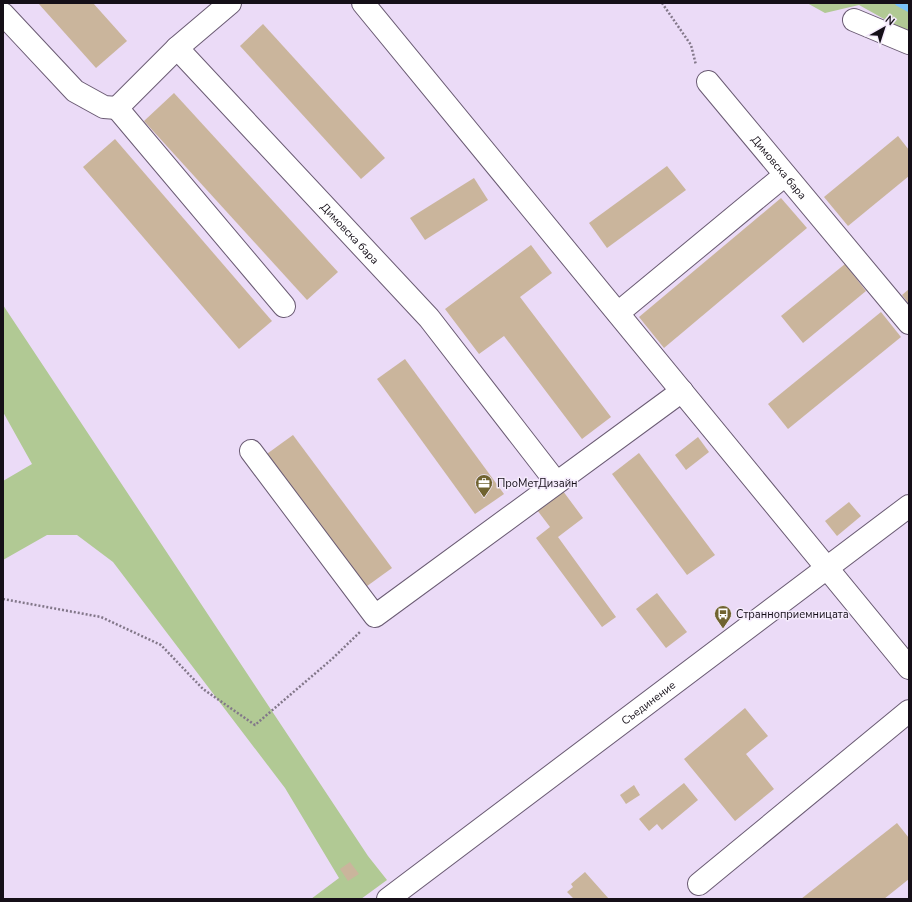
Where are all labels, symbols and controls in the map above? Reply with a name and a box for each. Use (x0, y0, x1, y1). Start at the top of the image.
north arrow (864, 8, 904, 48)
text: N (882, 12, 898, 29)
street label: Димовска бара (748, 132, 810, 202)
street label: Димовска бара (318, 199, 382, 267)
office icon: ПроМетДизайн (474, 473, 494, 498)
place label: ПроМетДизайн (497, 476, 578, 491)
bus stop icon: Странноприемницата (713, 604, 733, 629)
place label: Странноприемницата (736, 607, 849, 622)
street label: Съединение (618, 677, 679, 728)

